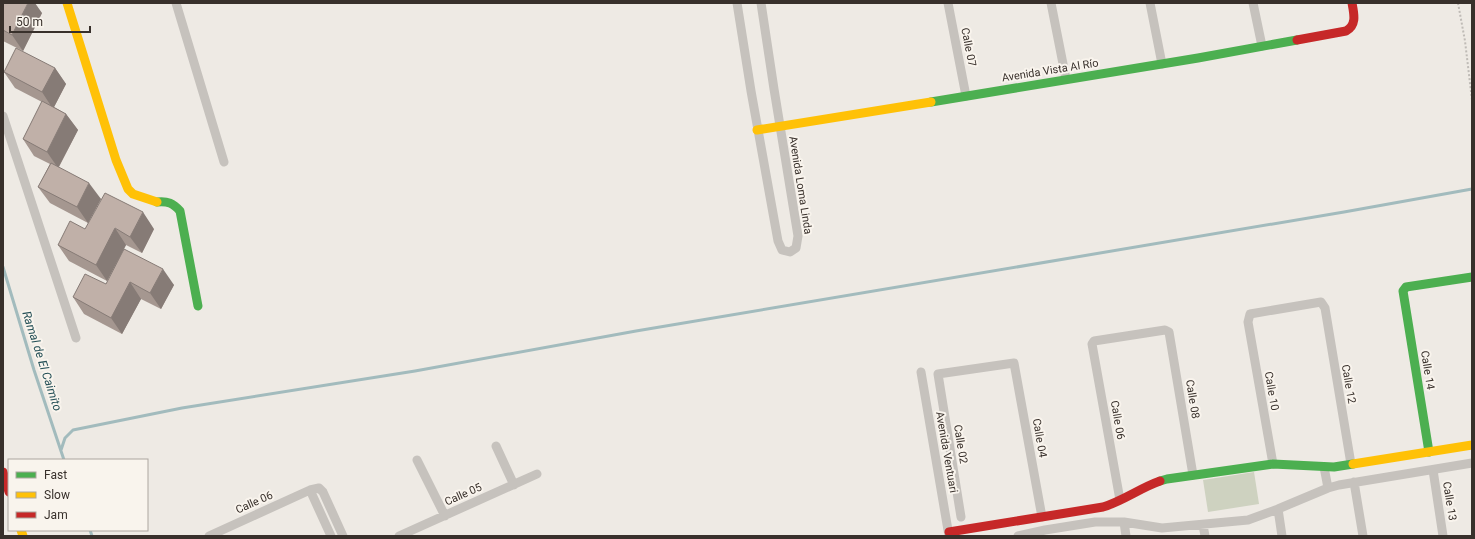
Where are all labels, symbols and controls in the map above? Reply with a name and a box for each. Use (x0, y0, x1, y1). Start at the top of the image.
scale bar (10, 8, 90, 34)
text: 50 m (16, 15, 43, 29)
street label: Calle 07 (958, 27, 979, 68)
street label: Avenida Vista Al Río (1001, 56, 1099, 85)
street label: Avenida Loma Linda (786, 135, 815, 235)
water label: Ramal de El Caimito (19, 309, 65, 413)
street label: Calle 14 (1418, 350, 1437, 391)
street label: Calle 12 (1339, 364, 1358, 405)
street label: Calle 10 (1262, 371, 1281, 412)
street label: Calle 08 (1183, 379, 1202, 420)
street label: Calle 06 (1108, 400, 1127, 441)
street label: Avenida Ventuari (933, 410, 960, 494)
street label: Calle 04 (1030, 418, 1049, 459)
street label: Calle 02 (951, 424, 970, 465)
legend (8, 459, 148, 531)
text: Fast (44, 468, 67, 482)
street label: Calle 05 (443, 481, 484, 508)
street label: Calle 13 (1440, 481, 1459, 522)
text: Slow (44, 488, 70, 502)
street label: Calle 06 (234, 489, 275, 516)
text: Jam (44, 508, 68, 522)

